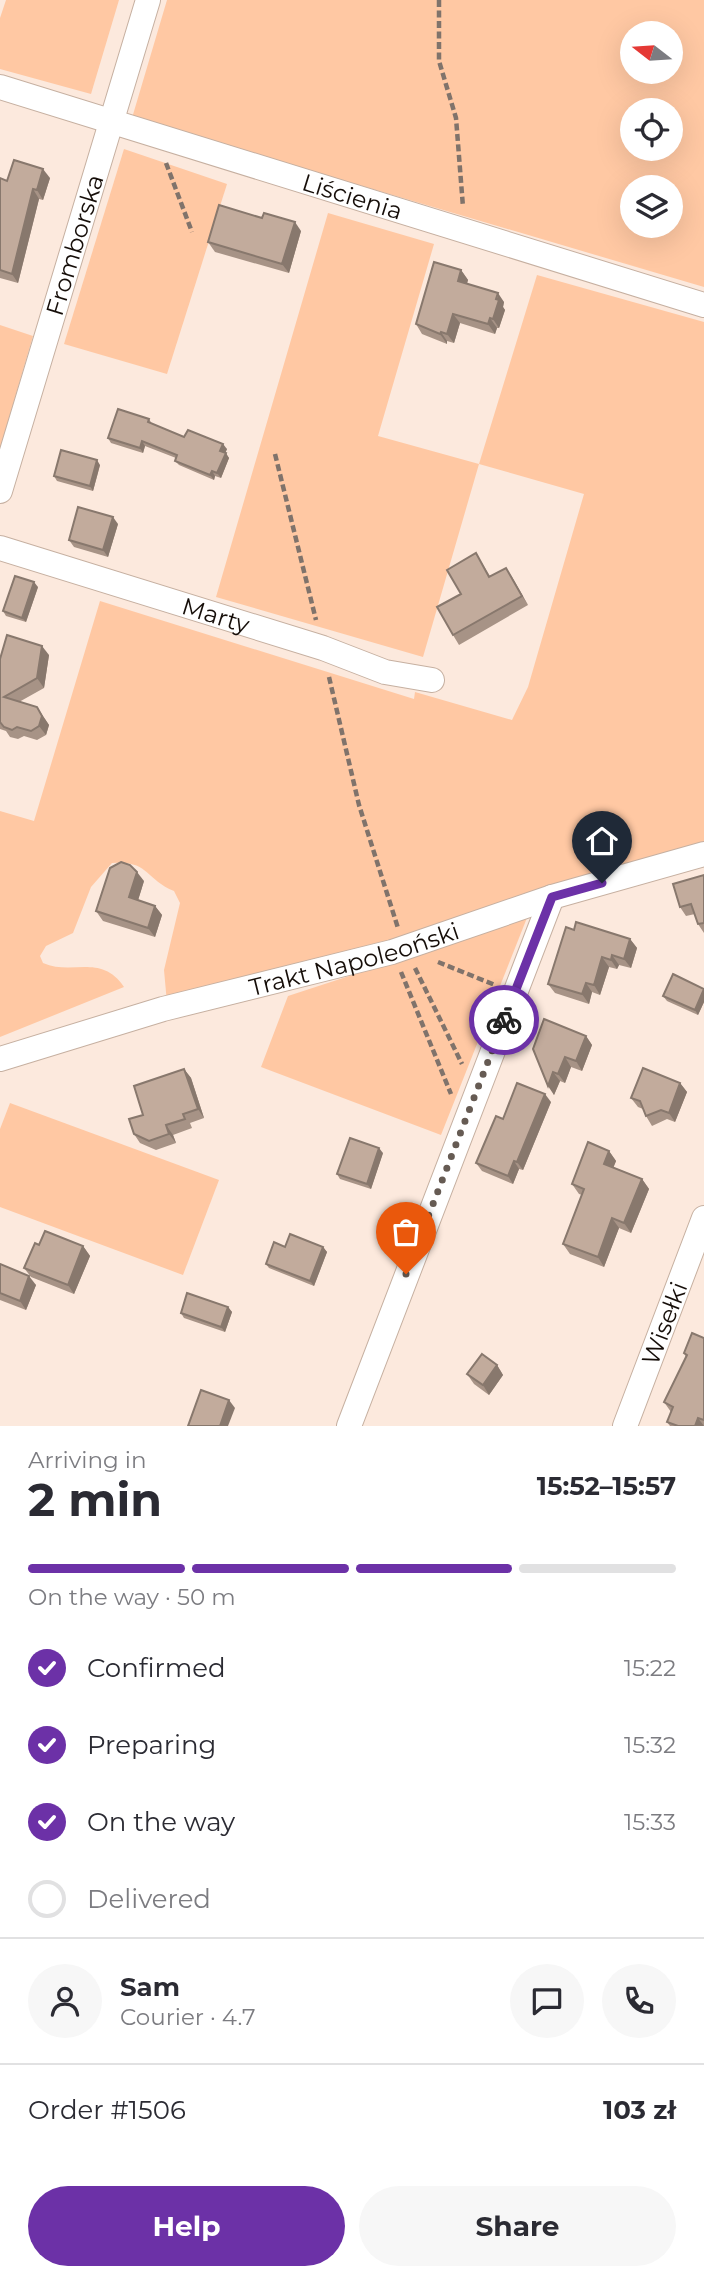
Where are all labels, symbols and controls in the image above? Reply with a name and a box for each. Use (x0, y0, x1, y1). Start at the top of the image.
north arrow (620, 21, 682, 84)
map controls (620, 21, 683, 238)
button: locate (620, 98, 683, 161)
street label: Liścienia (299, 167, 406, 225)
street label: Fromborska (39, 171, 109, 319)
button: layers (620, 175, 683, 238)
street label: Marty (179, 591, 253, 639)
pin (572, 811, 632, 883)
icon: home (583, 822, 621, 860)
street label: Trakt Napoleoński (246, 916, 463, 1002)
courier (469, 985, 539, 1055)
icon: bike (485, 1001, 523, 1039)
pin (376, 1202, 436, 1274)
icon: bag (387, 1213, 425, 1251)
street label: Wisełki (635, 1278, 693, 1369)
text: Arriving in (28, 1446, 147, 1474)
text: 15:52–15:57 (537, 1470, 676, 1502)
text: 2 min (28, 1471, 162, 1528)
text: On the way · 50 m (28, 1583, 236, 1611)
icon: check (28, 1649, 66, 1687)
text: Confirmed (87, 1652, 226, 1684)
text: 15:22 (624, 1654, 676, 1682)
icon: check (28, 1726, 66, 1764)
text: Preparing (87, 1729, 216, 1761)
text: 15:32 (624, 1731, 676, 1759)
icon: check (28, 1803, 66, 1841)
text: On the way (87, 1806, 235, 1838)
text: 15:33 (624, 1808, 676, 1836)
text: Delivered (87, 1883, 211, 1915)
button: person (28, 1964, 102, 2038)
button: chat (510, 1964, 584, 2038)
button: phone (602, 1964, 676, 2038)
text: Sam (120, 1971, 180, 2003)
text: Courier · 4.7 (120, 2003, 256, 2031)
text: Order #1506 (28, 2094, 186, 2126)
text: 103 zł (603, 2094, 676, 2126)
button: Help (28, 2186, 345, 2266)
button: Share (359, 2186, 676, 2266)

